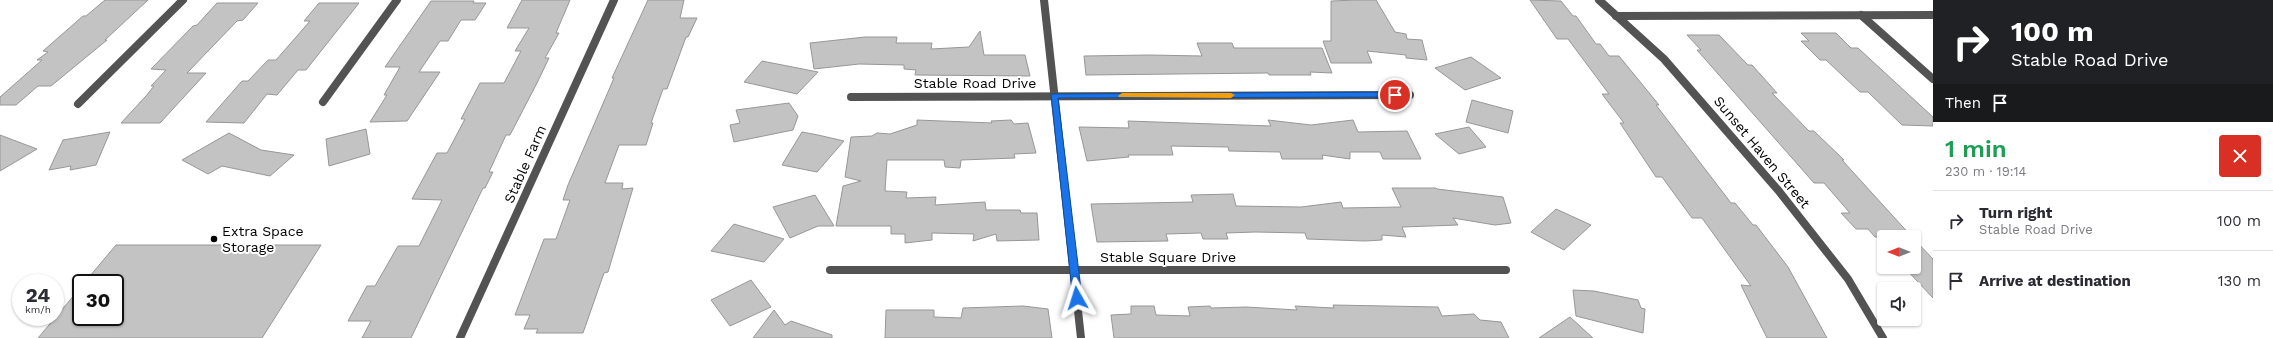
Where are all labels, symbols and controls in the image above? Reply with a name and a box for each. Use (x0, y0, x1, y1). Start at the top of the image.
text: 100 m (2011, 15, 2094, 48)
icon: right (1945, 16, 1997, 68)
text: Stable Road Drive (2011, 49, 2168, 70)
street label: Stable Road Drive (914, 75, 1036, 91)
pin (1378, 78, 1412, 112)
icon: arrive (1384, 84, 1406, 106)
icon: arrive (1989, 92, 2011, 114)
street label: Sunset Haven Street (1711, 93, 1813, 211)
text: Then (1945, 94, 1981, 112)
street label: Stable Farm (501, 123, 549, 205)
text: 1 min (1945, 135, 2007, 163)
button: close (2219, 135, 2261, 177)
text: 230 m · 19:14 (1945, 164, 2027, 179)
text: Turn right (1979, 204, 2052, 222)
icon: right (1945, 210, 1967, 232)
text: 100 m (2217, 212, 2261, 230)
text: Stable Road Drive (1979, 222, 2093, 237)
place label: Extra Space Storage (222, 223, 304, 255)
north arrow (1877, 230, 1921, 274)
map controls (1877, 230, 1921, 326)
marker: Extra Space Storage (209, 234, 219, 244)
street label: Stable Square Drive (1100, 249, 1236, 265)
icon: arrive (1945, 270, 1967, 292)
text: Arrive at destination (1979, 272, 2131, 290)
text: 130 m (2218, 272, 2261, 290)
speed limit sign: 30 (72, 274, 124, 326)
position arrow (1056, 277, 1098, 319)
button: sound (1877, 282, 1921, 326)
text: 24 (26, 283, 50, 307)
text: km/h (25, 304, 51, 315)

